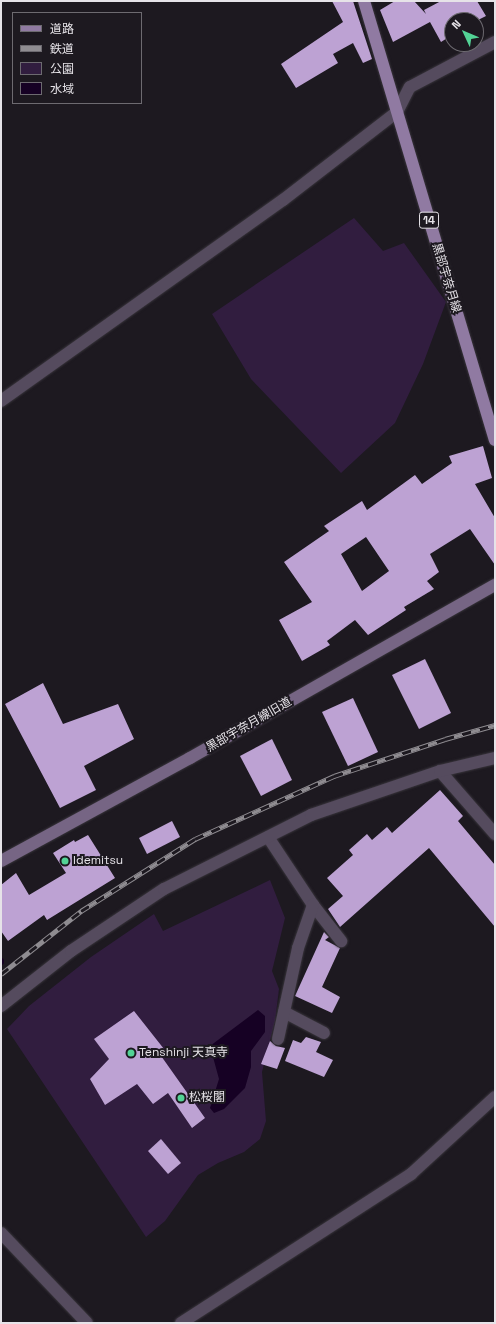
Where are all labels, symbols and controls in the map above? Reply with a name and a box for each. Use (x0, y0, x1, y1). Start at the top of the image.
legend (12, 12, 142, 104)
north arrow (444, 12, 484, 52)
text: N (448, 17, 464, 32)
text: 道路 (50, 21, 74, 37)
text: 鉄道 (50, 41, 74, 57)
text: 公園 (50, 61, 74, 77)
text: 水域 (50, 81, 74, 97)
road number: 14 (419, 211, 439, 229)
street label: 黒部宇奈月線 (429, 241, 463, 315)
street label: 黒部宇奈月線旧道 (204, 695, 294, 755)
place label: Idemitsu (73, 854, 123, 868)
marker: Idemitsu (60, 856, 70, 866)
place label: Tenshinji 天真寺 (139, 1046, 228, 1060)
marker: Tenshinji 天真寺 (126, 1048, 136, 1058)
place label: 松桜閣 (189, 1091, 225, 1105)
marker: 松桜閣 (176, 1093, 186, 1103)

